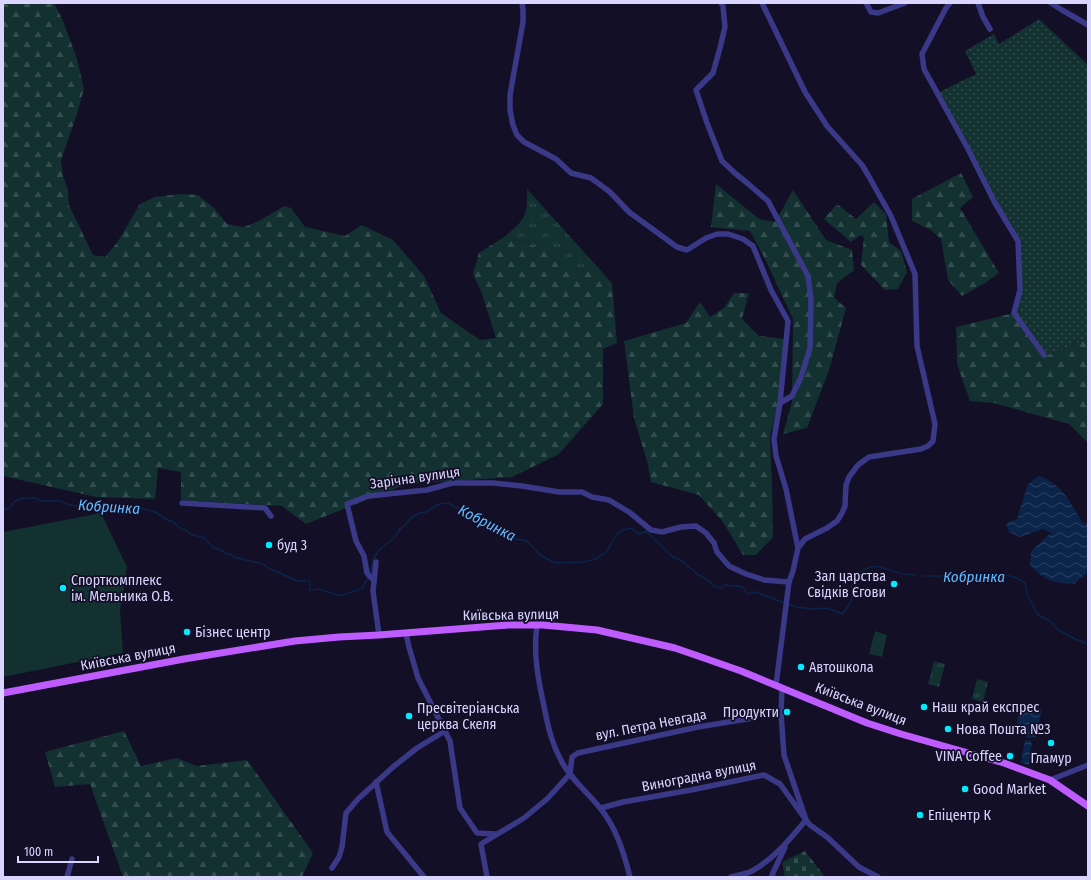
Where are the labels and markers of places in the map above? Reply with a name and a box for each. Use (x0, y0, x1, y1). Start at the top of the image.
place label: буд 3 (277, 537, 307, 554)
marker: буд 3 (264, 540, 274, 550)
place label: Зал царства Свідків Єгови (807, 568, 886, 601)
place label: Спорткомплекс ім. Мельника О.В. (71, 572, 173, 605)
marker: Зал царства Свідків Єгови (889, 579, 899, 589)
marker: Спорткомплекс ім. Мельника О.В. (58, 583, 68, 593)
place label: Бізнес центр (195, 624, 271, 641)
marker: Бізнес центр (182, 627, 192, 637)
place label: Автошкола (809, 659, 874, 676)
marker: Автошкола (796, 662, 806, 672)
place label: Наш край експрес (932, 699, 1039, 716)
place label: Пресвітеріанська церква Скеля (417, 700, 520, 733)
marker: Наш край експрес (919, 702, 929, 712)
place label: Продукти (723, 704, 779, 721)
marker: Продукти (782, 707, 792, 717)
marker: Пресвітеріанська церква Скеля (404, 711, 414, 721)
place label: Нова Пошта №3 (956, 721, 1050, 738)
marker: Нова Пошта №3 (943, 724, 953, 734)
marker: Гламур (1046, 738, 1056, 748)
place label: VINA Coffee (936, 748, 1002, 765)
place label: Гламур (1030, 750, 1072, 767)
marker: VINA Coffee (1005, 751, 1015, 761)
place label: Good Market (973, 781, 1047, 798)
marker: Good Market (960, 784, 970, 794)
place label: Епіцентр К (928, 807, 991, 824)
marker: Епіцентр К (915, 810, 925, 820)

